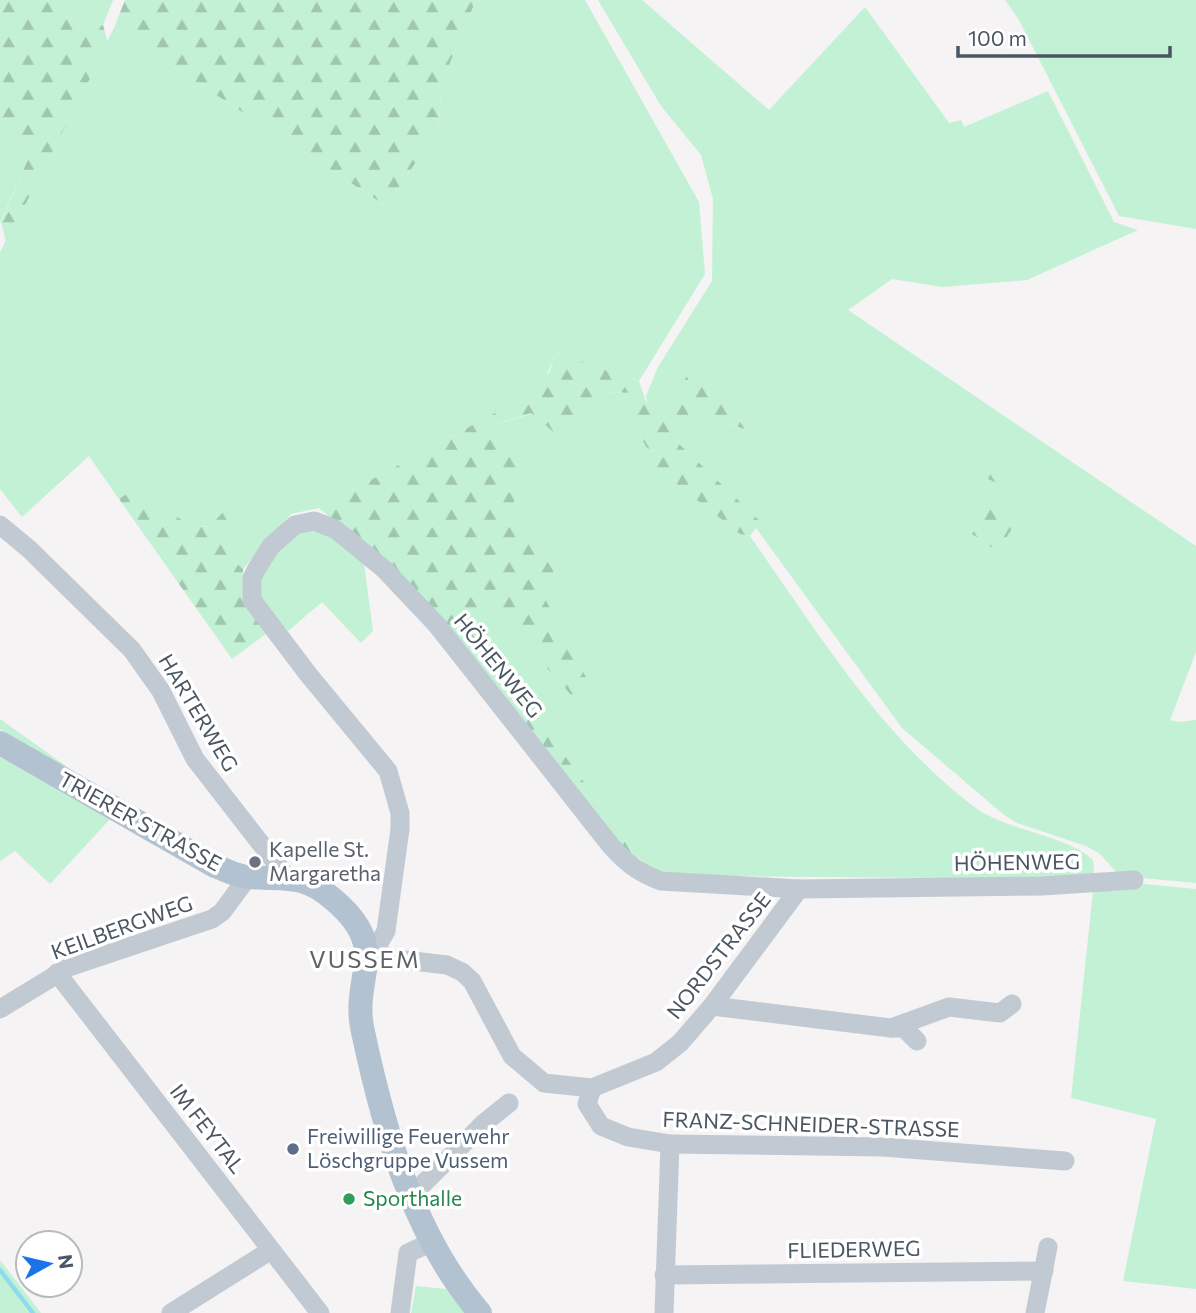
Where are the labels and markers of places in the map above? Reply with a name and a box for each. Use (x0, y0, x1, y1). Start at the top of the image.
place label: Kapelle St. Margaretha (269, 836, 381, 885)
marker: Kapelle St. Margaretha (247, 854, 263, 870)
place label: Freiwillige Feuerwehr Löschgruppe Vussem (307, 1123, 510, 1172)
marker: Freiwillige Feuerwehr Löschgruppe Vussem (285, 1141, 301, 1157)
place label: Sporthalle (363, 1185, 462, 1210)
marker: Sporthalle (341, 1191, 357, 1207)

